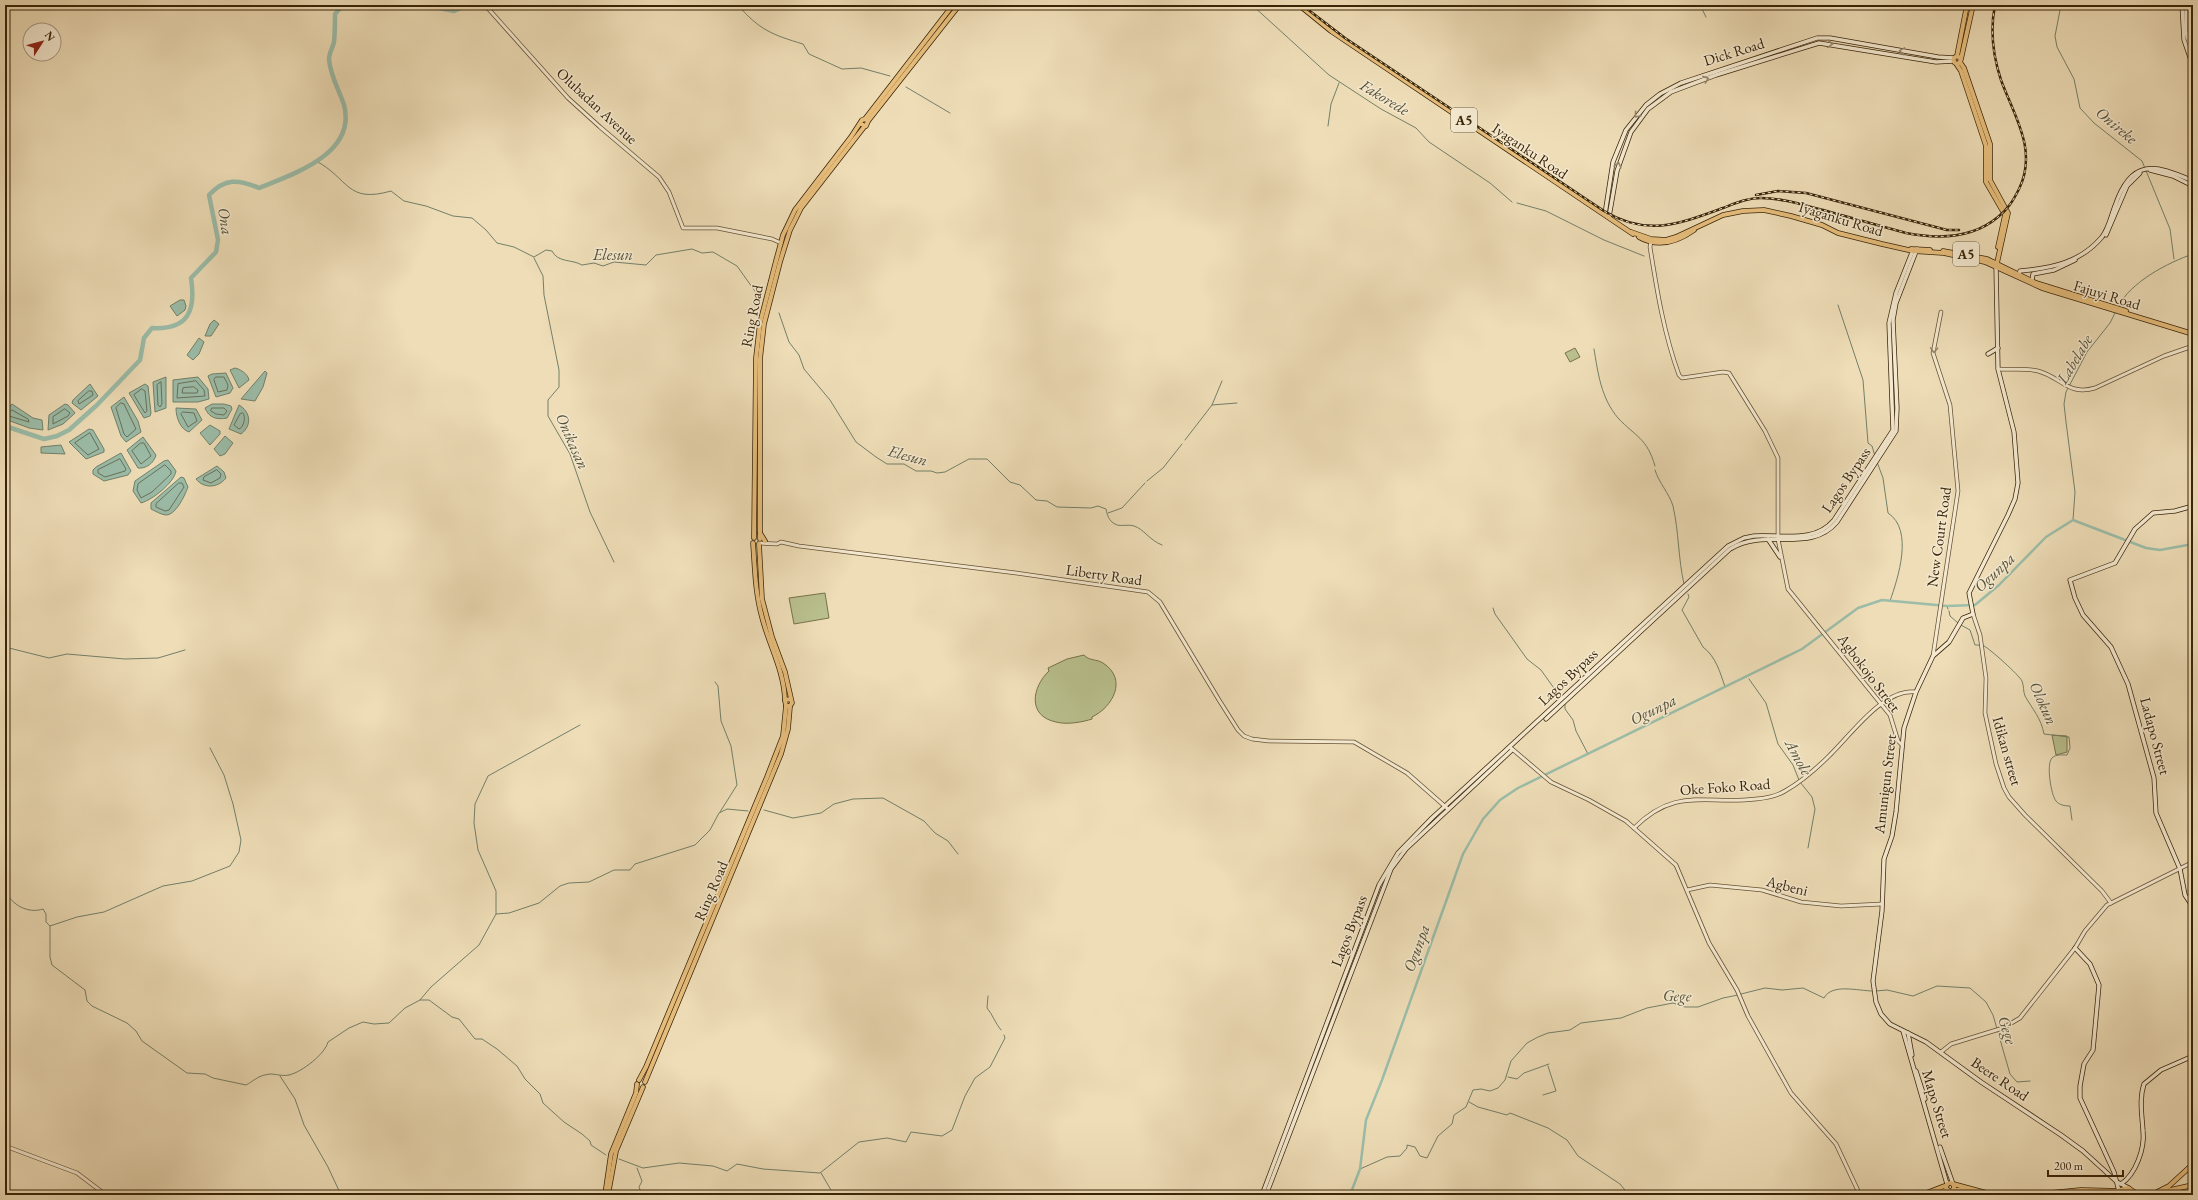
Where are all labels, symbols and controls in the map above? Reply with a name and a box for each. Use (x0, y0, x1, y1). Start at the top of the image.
north arrow (22, 22, 62, 62)
text: N (42, 28, 58, 44)
street label: Dick Road (1701, 33, 1767, 70)
one-way arrow (1827, 39, 1833, 48)
one-way arrow (1899, 47, 1905, 55)
street label: Olubadan Avenue (553, 63, 642, 148)
water label: Fakorede (1355, 74, 1414, 121)
one-way arrow (1702, 75, 1709, 84)
water label: Onireke (2092, 102, 2142, 149)
road number: A5 (1451, 108, 1477, 132)
one-way arrow (1634, 110, 1641, 117)
street label: Iyaganku Road (1489, 118, 1572, 183)
one-way arrow (1614, 162, 1622, 168)
street label: Iyaganku Road (1797, 197, 1886, 240)
water label: Ona (213, 206, 238, 236)
road number: A5 (1953, 242, 1979, 266)
water label: Elesun (592, 244, 633, 265)
street label: Fajuyi Road (2071, 275, 2143, 314)
street label: Ring Road (736, 283, 767, 349)
water label: Labelabe (2051, 330, 2098, 389)
one-way arrow (1929, 347, 1938, 353)
water label: Onikasan (551, 410, 594, 473)
water label: Elesun (885, 440, 930, 471)
street label: Lagos Bypass (1817, 443, 1875, 516)
street label: New Court Road (1922, 485, 1955, 588)
water label: Ogunpa (1969, 548, 2019, 597)
street label: Liberty Road (1065, 560, 1144, 589)
street label: Agbokojo Street (1833, 629, 1905, 716)
street label: Lagos Bypass (1534, 644, 1602, 709)
water label: Olokun (2025, 678, 2062, 728)
water label: Ogunpa (1627, 689, 1680, 730)
street label: Ladapo Street (2136, 695, 2175, 777)
street label: Idikan street (1989, 714, 2026, 788)
street label: Amunigun Street (1869, 733, 1900, 836)
water label: Amole (1780, 734, 1817, 780)
street label: Oke Foko Road (1679, 774, 1771, 799)
street label: Ring Road (689, 858, 732, 924)
street label: Agbeni (1763, 871, 1810, 900)
street label: Lagos Bypass (1326, 892, 1371, 969)
water label: Ogunpa (1398, 922, 1435, 975)
water label: Gege (1663, 985, 1692, 1006)
water label: Gege (1993, 1013, 2022, 1047)
street label: Beere Road (1968, 1052, 2033, 1105)
street label: Mapo Street (1918, 1067, 1957, 1141)
scale bar (2048, 1152, 2123, 1178)
text: 200 m (2054, 1158, 2084, 1174)

